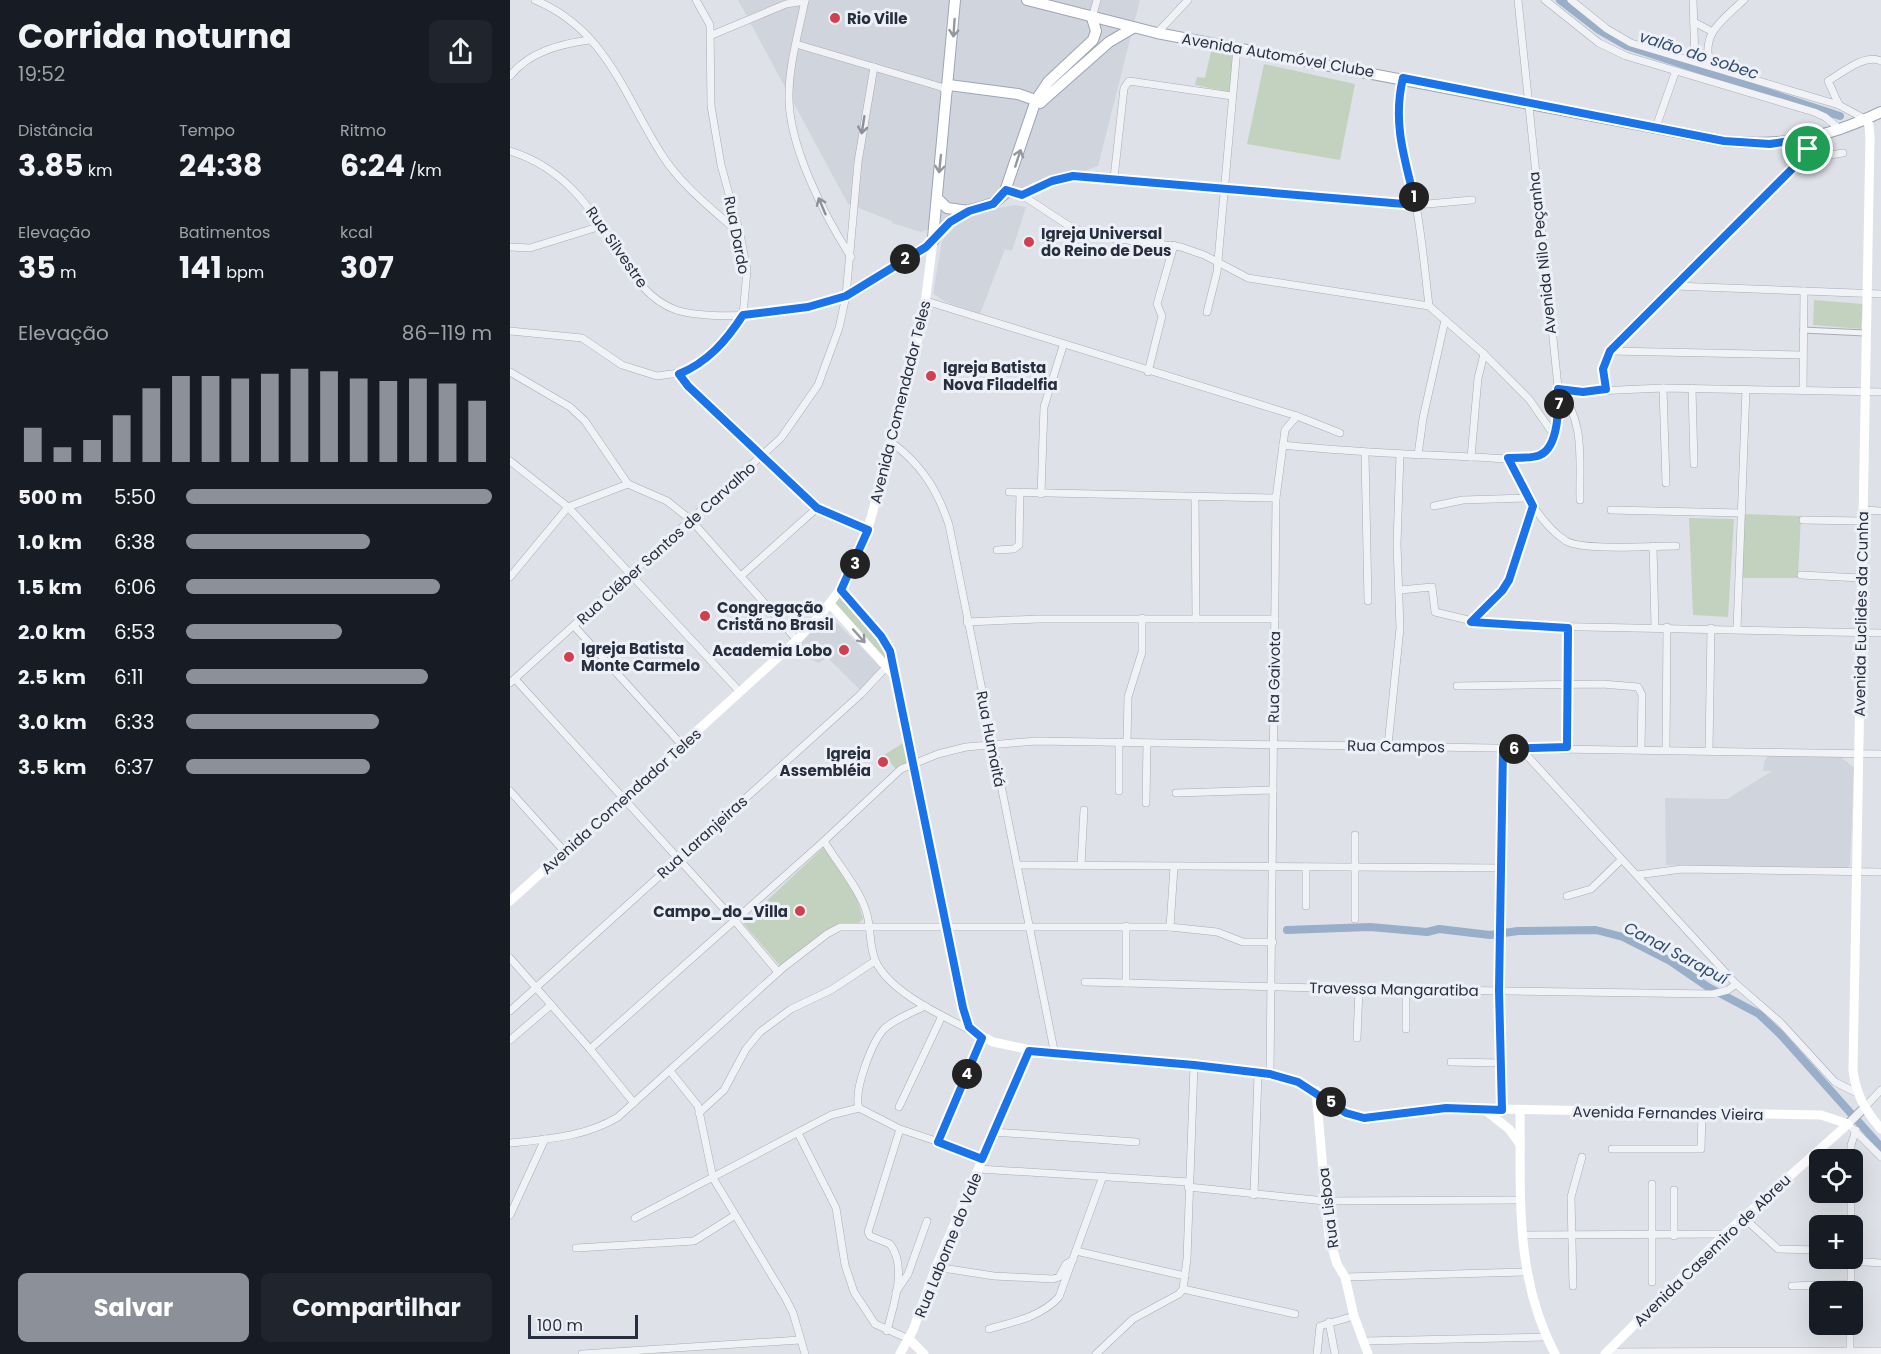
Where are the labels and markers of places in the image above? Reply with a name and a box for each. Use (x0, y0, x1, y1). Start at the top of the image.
place label: Rio Ville (847, 8, 907, 29)
marker: Rio Ville (828, 11, 842, 25)
pin (1782, 123, 1833, 174)
pin: 1 (1399, 182, 1429, 212)
place label: Igreja Universal do Reino de Deus (1041, 223, 1171, 261)
marker: Igreja Universal do Reino de Deus (1022, 235, 1036, 249)
pin: 2 (890, 244, 920, 274)
place label: Igreja Batista Nova Filadelfia (943, 357, 1058, 395)
marker: Igreja Batista Nova Filadelfia (924, 369, 938, 383)
pin: 7 (1544, 389, 1574, 419)
pin: 3 (840, 549, 870, 579)
place label: Congregação Cristã no Brasil (717, 597, 834, 635)
marker: Congregação Cristã no Brasil (698, 609, 712, 623)
place label: Igreja Batista Monte Carmelo (581, 638, 701, 676)
place label: Academia Lobo (712, 640, 832, 661)
marker: Academia Lobo (837, 643, 851, 657)
marker: Igreja Batista Monte Carmelo (562, 650, 576, 664)
pin: 6 (1499, 734, 1529, 764)
place label: Igreja Assembléia (780, 743, 871, 781)
marker: Igreja Assembléia (876, 755, 890, 769)
place label: Campo_do_Villa (653, 901, 788, 922)
marker: Campo_do_Villa (793, 904, 807, 918)
pin: 4 (952, 1059, 982, 1089)
pin: 5 (1316, 1087, 1346, 1117)

